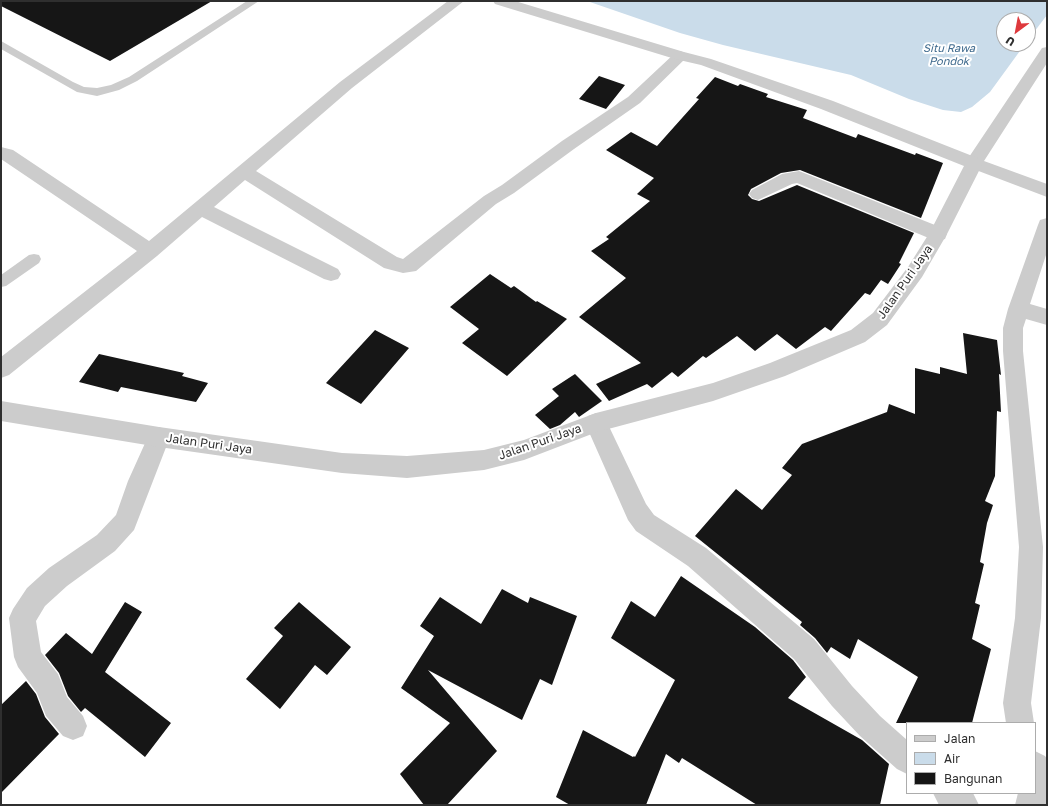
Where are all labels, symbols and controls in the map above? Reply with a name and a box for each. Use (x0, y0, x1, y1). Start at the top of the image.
north arrow (996, 12, 1036, 52)
text: U (1003, 34, 1017, 49)
water label: Situ Rawa Pondok (923, 42, 975, 68)
street label: Jalan Puri Jaya (874, 242, 936, 322)
street label: Jalan Puri Jaya (497, 421, 583, 463)
street label: Jalan Puri Jaya (165, 431, 253, 457)
legend (906, 722, 1036, 794)
text: Jalan (944, 731, 975, 746)
text: Air (944, 751, 960, 766)
text: Bangunan (944, 771, 1002, 786)

